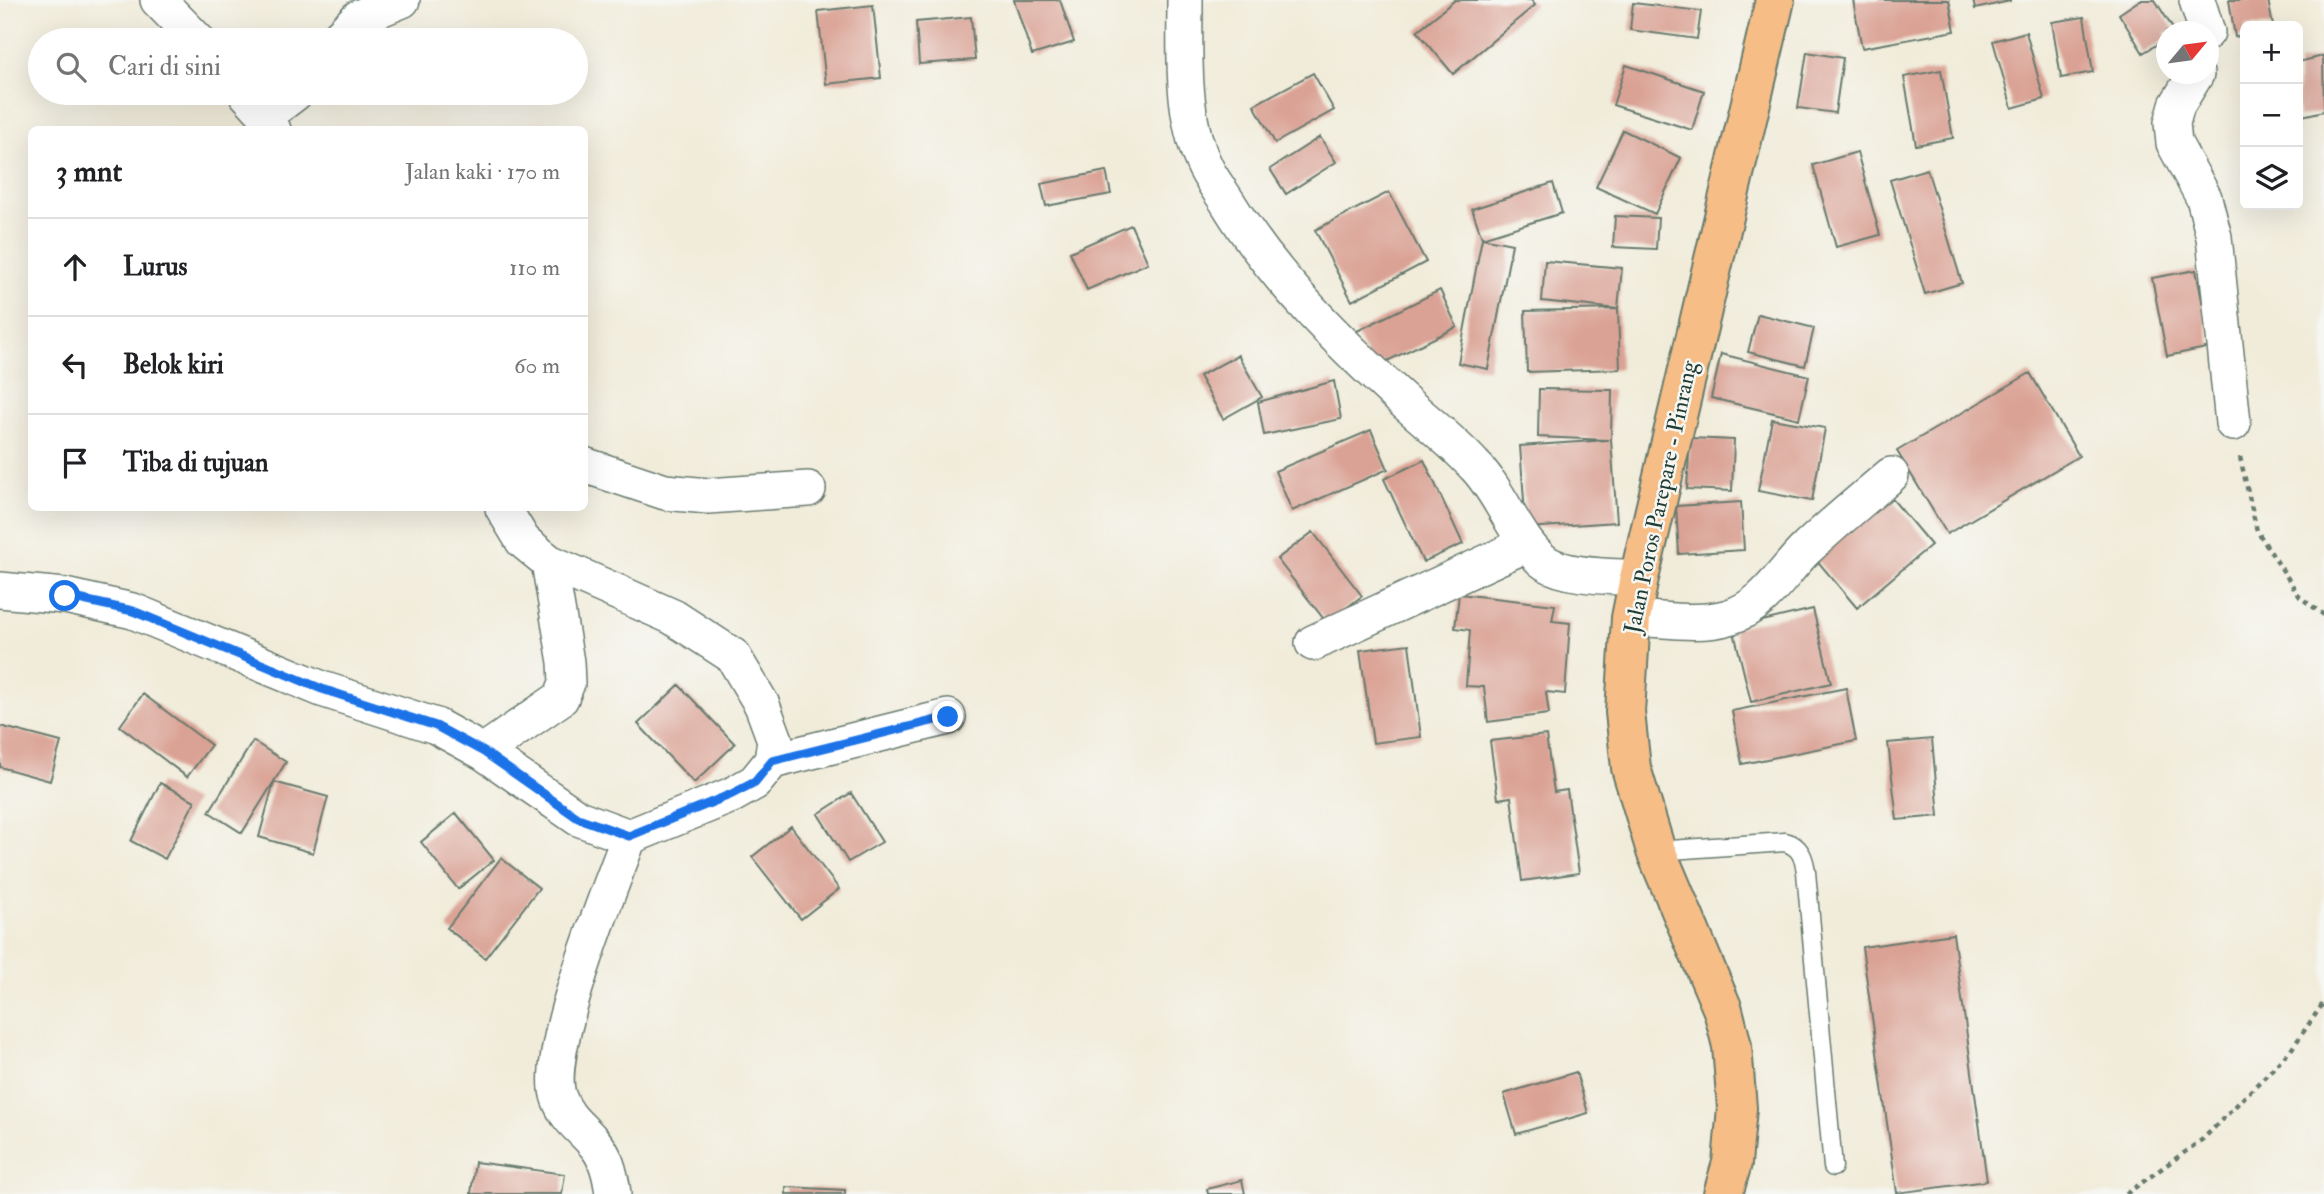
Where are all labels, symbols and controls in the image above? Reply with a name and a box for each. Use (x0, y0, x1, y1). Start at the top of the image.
north arrow (2156, 21, 2219, 84)
map controls (2240, 21, 2303, 210)
button: + (2240, 21, 2303, 84)
search box (28, 28, 588, 105)
icon: search (52, 48, 90, 86)
text: Cari di sini (108, 51, 221, 83)
button: − (2240, 84, 2303, 147)
button: layers (2240, 147, 2303, 210)
text: 3 mnt (56, 153, 122, 190)
text: Jalan kaki · 170 m (405, 157, 560, 186)
icon: ahead (56, 248, 94, 286)
text: Lurus (123, 251, 187, 283)
text: 110 m (509, 253, 560, 282)
icon: left (56, 346, 94, 384)
text: Belok kiri (123, 349, 224, 381)
text: 60 m (514, 351, 560, 380)
street label: Jalan Poros Parepare - Pinrang (1617, 357, 1705, 637)
icon: arrive (56, 444, 94, 482)
text: Tiba di tujuan (123, 447, 268, 479)
route start (49, 580, 80, 611)
route end (932, 701, 963, 732)

